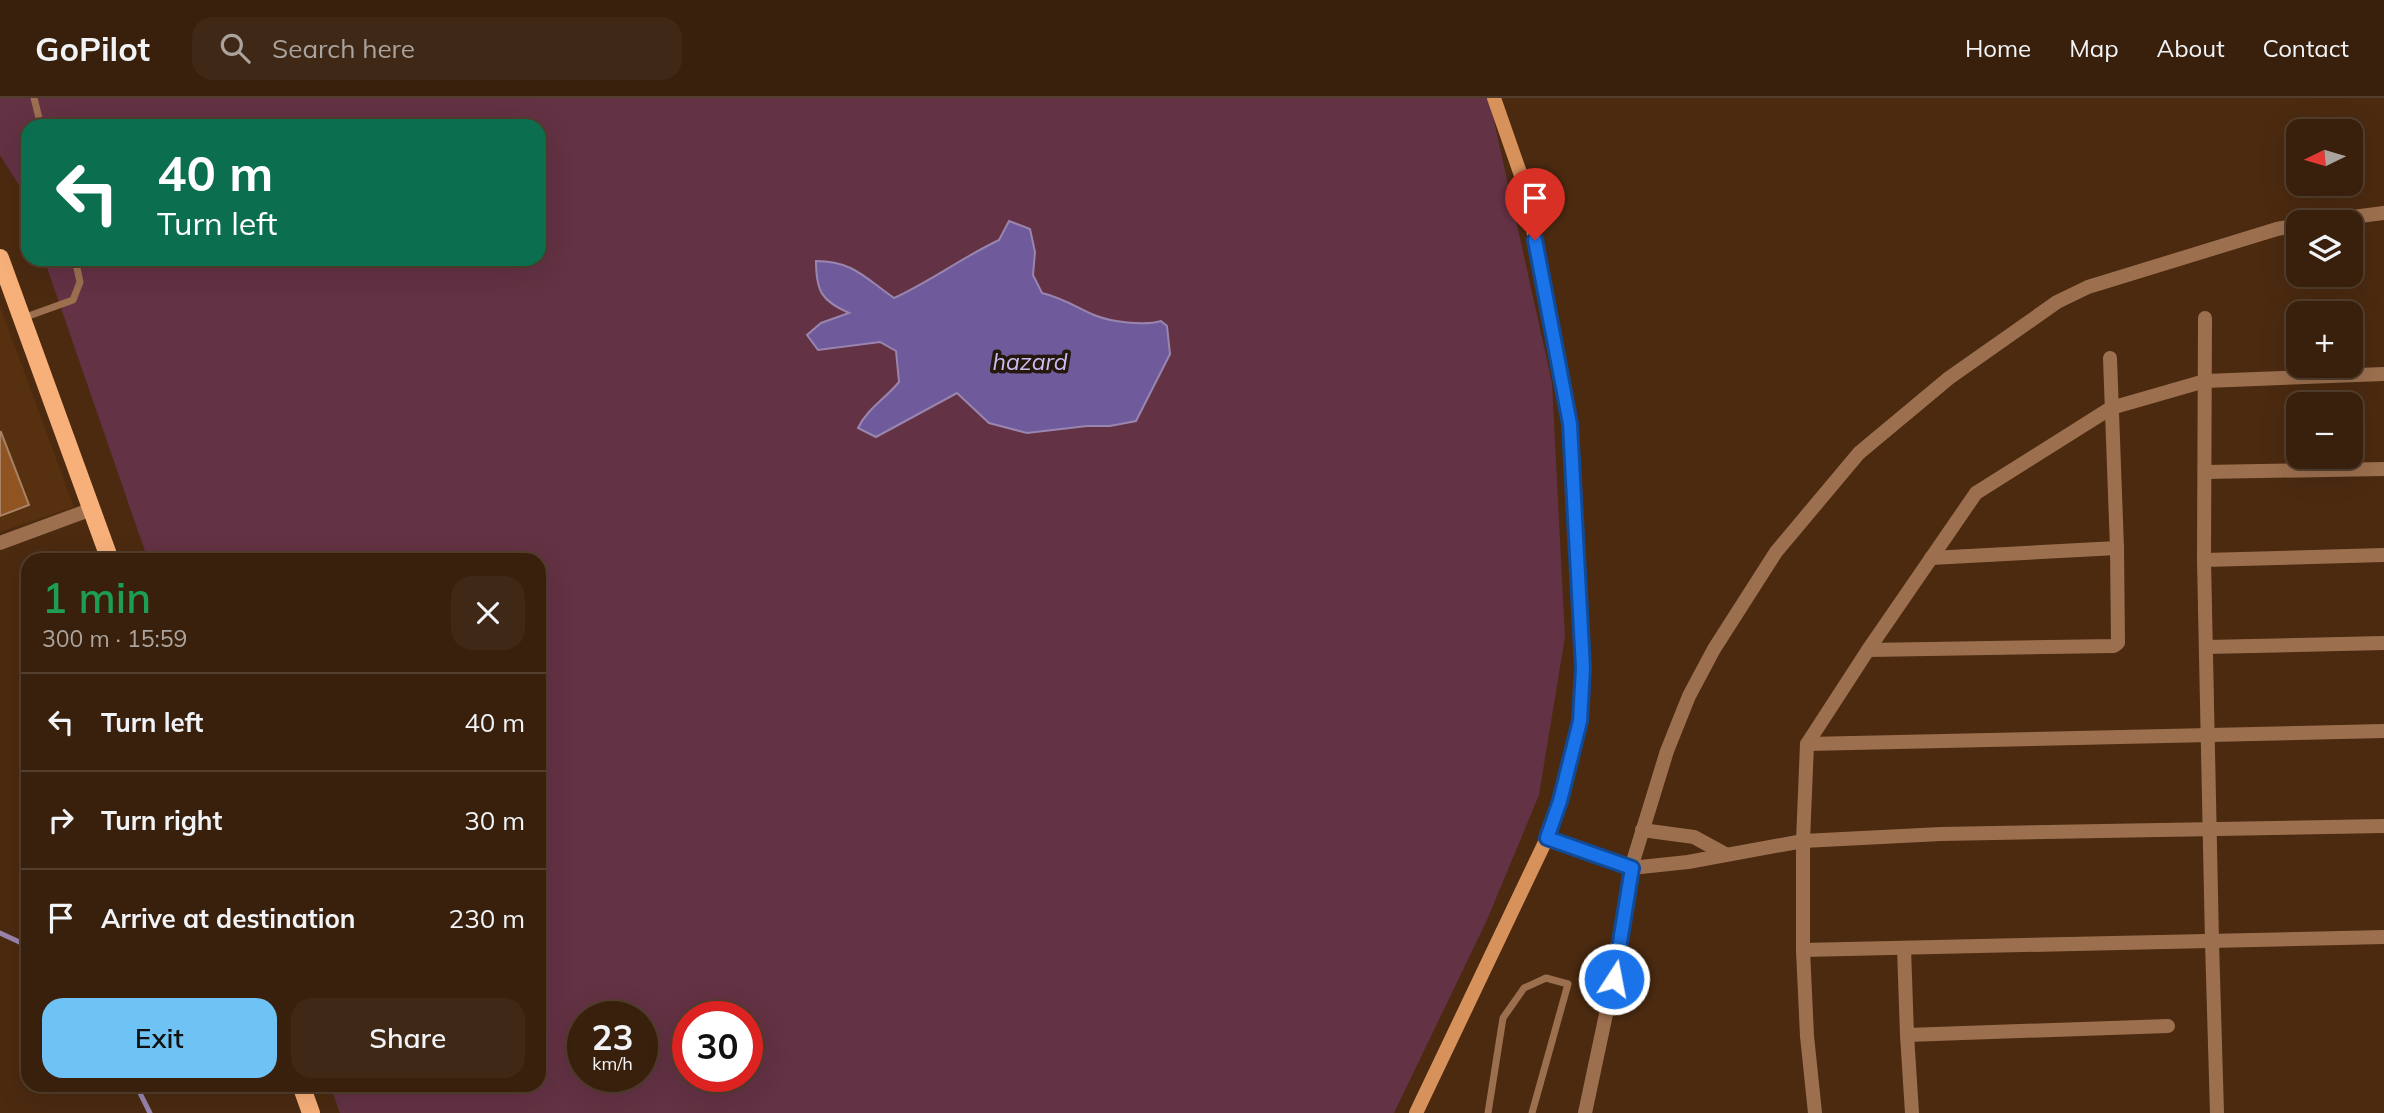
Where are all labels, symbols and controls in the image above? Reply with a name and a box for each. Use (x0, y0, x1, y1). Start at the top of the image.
search box (192, 17, 682, 80)
text: GoPilot (35, 28, 150, 69)
icon: search (216, 29, 254, 67)
text: Search here (272, 32, 415, 65)
text: Home (1965, 33, 2031, 63)
text: Map (2069, 33, 2119, 63)
text: About (2157, 33, 2225, 63)
text: Contact (2263, 33, 2349, 63)
north arrow (2286, 119, 2362, 196)
map controls (2286, 119, 2363, 469)
text: 40 m (157, 142, 273, 203)
icon: left (42, 147, 133, 238)
pin (1505, 168, 1565, 240)
icon: arrive (1516, 179, 1554, 217)
text: Turn left (157, 203, 277, 243)
button: layers (2286, 210, 2363, 287)
button: + (2286, 301, 2363, 378)
water label: hazard (993, 347, 1068, 376)
button: − (2286, 392, 2363, 469)
text: 1 min (42, 571, 151, 624)
button: close (451, 576, 525, 650)
text: 300 m · 15:59 (42, 624, 187, 653)
icon: left (42, 703, 80, 741)
text: Turn left (101, 706, 203, 739)
text: 40 m (464, 706, 525, 739)
icon: right (42, 801, 80, 839)
text: Turn right (101, 804, 222, 837)
text: 30 m (464, 804, 525, 837)
icon: arrive (42, 899, 80, 937)
text: Arrive at destination (101, 902, 356, 935)
text: 230 m (449, 902, 525, 935)
position arrow (1577, 942, 1651, 1016)
button: Exit (42, 998, 277, 1078)
button: Share (291, 998, 525, 1078)
speed limit sign: 30 (672, 1001, 763, 1092)
text: 23 (591, 1015, 634, 1059)
text: km/h (592, 1052, 633, 1075)

